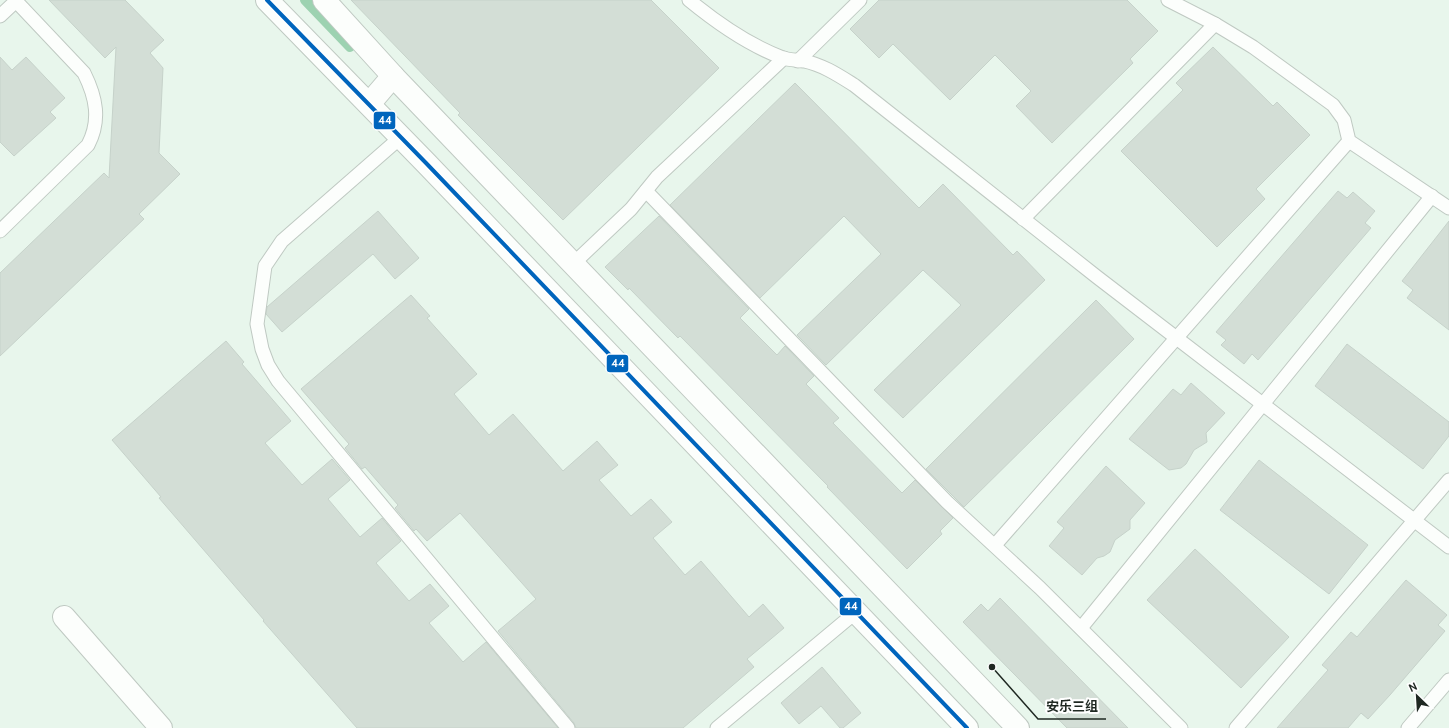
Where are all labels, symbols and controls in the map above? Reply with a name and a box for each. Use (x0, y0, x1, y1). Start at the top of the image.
line badge: 44 (373, 111, 396, 130)
text: 44 (378, 113, 392, 127)
line badge: 44 (606, 354, 629, 373)
text: 44 (611, 356, 625, 370)
line badge: 44 (839, 597, 862, 616)
text: 44 (844, 599, 858, 613)
north arrow (1397, 676, 1437, 716)
text: N (1406, 679, 1419, 695)
callout: 安乐三组 (1038, 694, 1106, 719)
text: 安乐三组 (1046, 698, 1098, 714)

